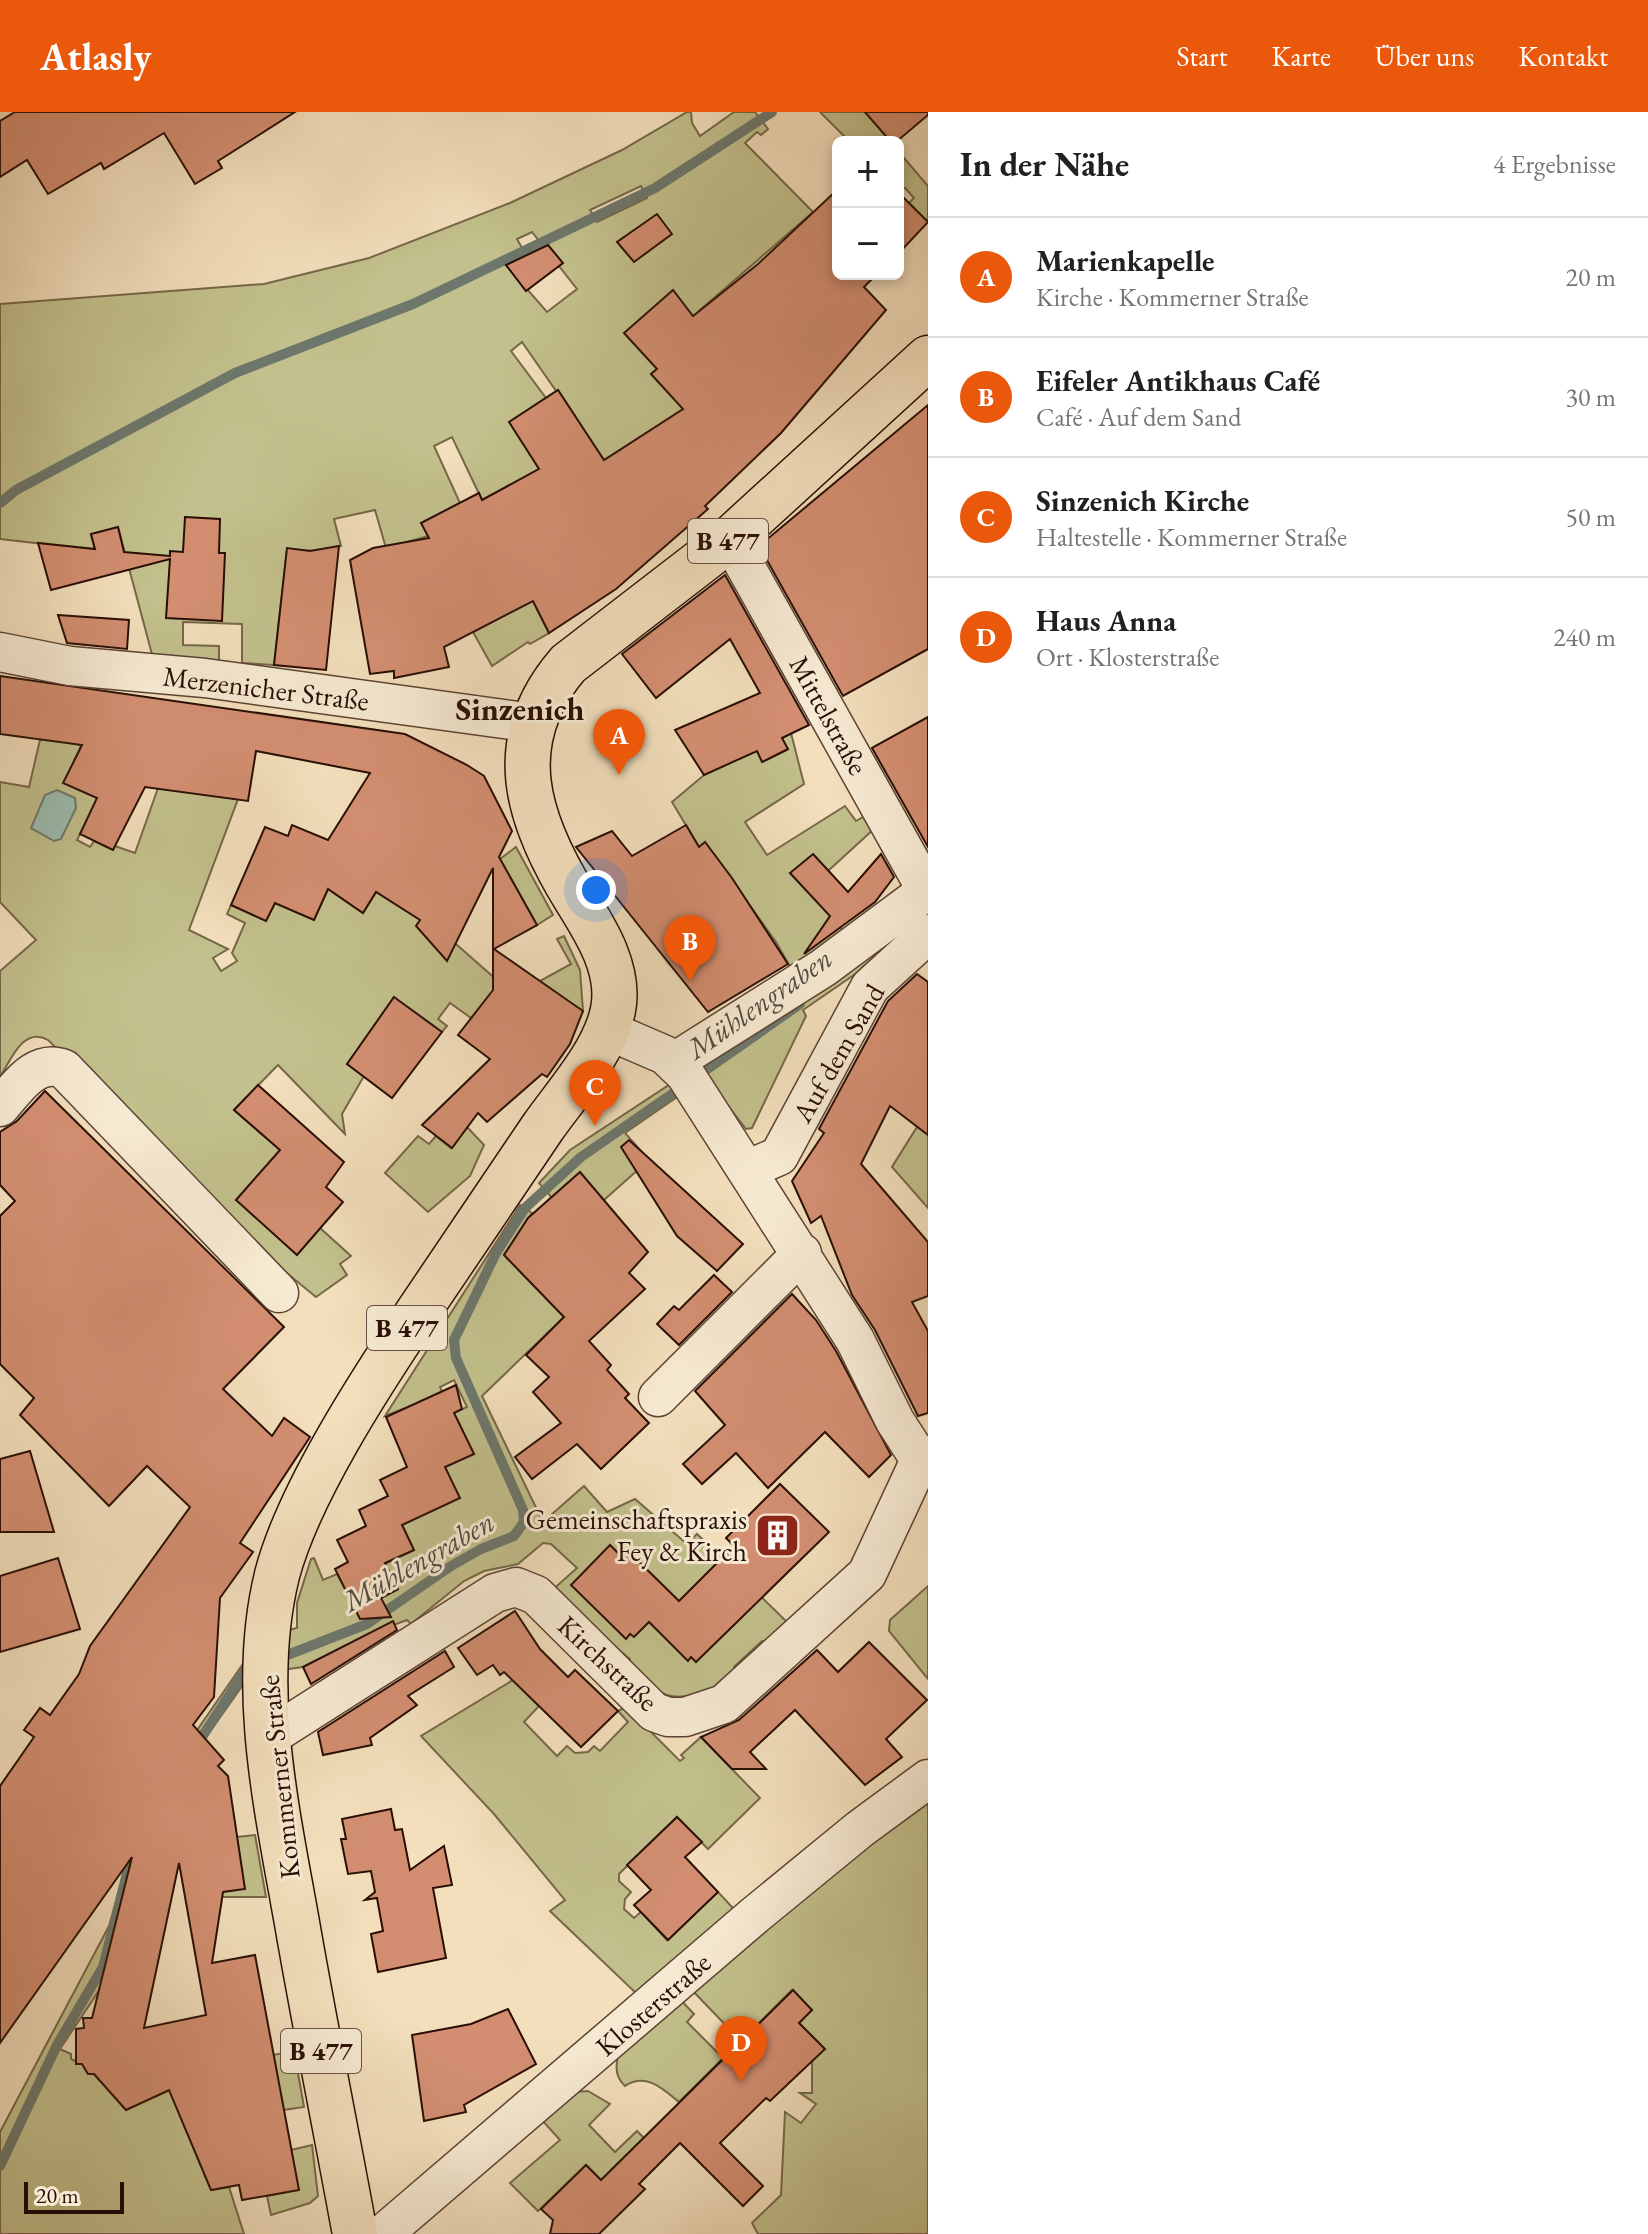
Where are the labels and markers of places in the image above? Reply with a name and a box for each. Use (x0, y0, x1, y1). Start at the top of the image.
pin: A (593, 709, 645, 775)
pin: B (664, 915, 716, 981)
pin: C (569, 1060, 621, 1126)
place label: Gemeinschaftspraxis Fey & Kirch (526, 1501, 747, 1569)
building icon: Gemeinschaftspraxis Fey & Kirch (754, 1511, 802, 1559)
pin: D (715, 2016, 767, 2082)

